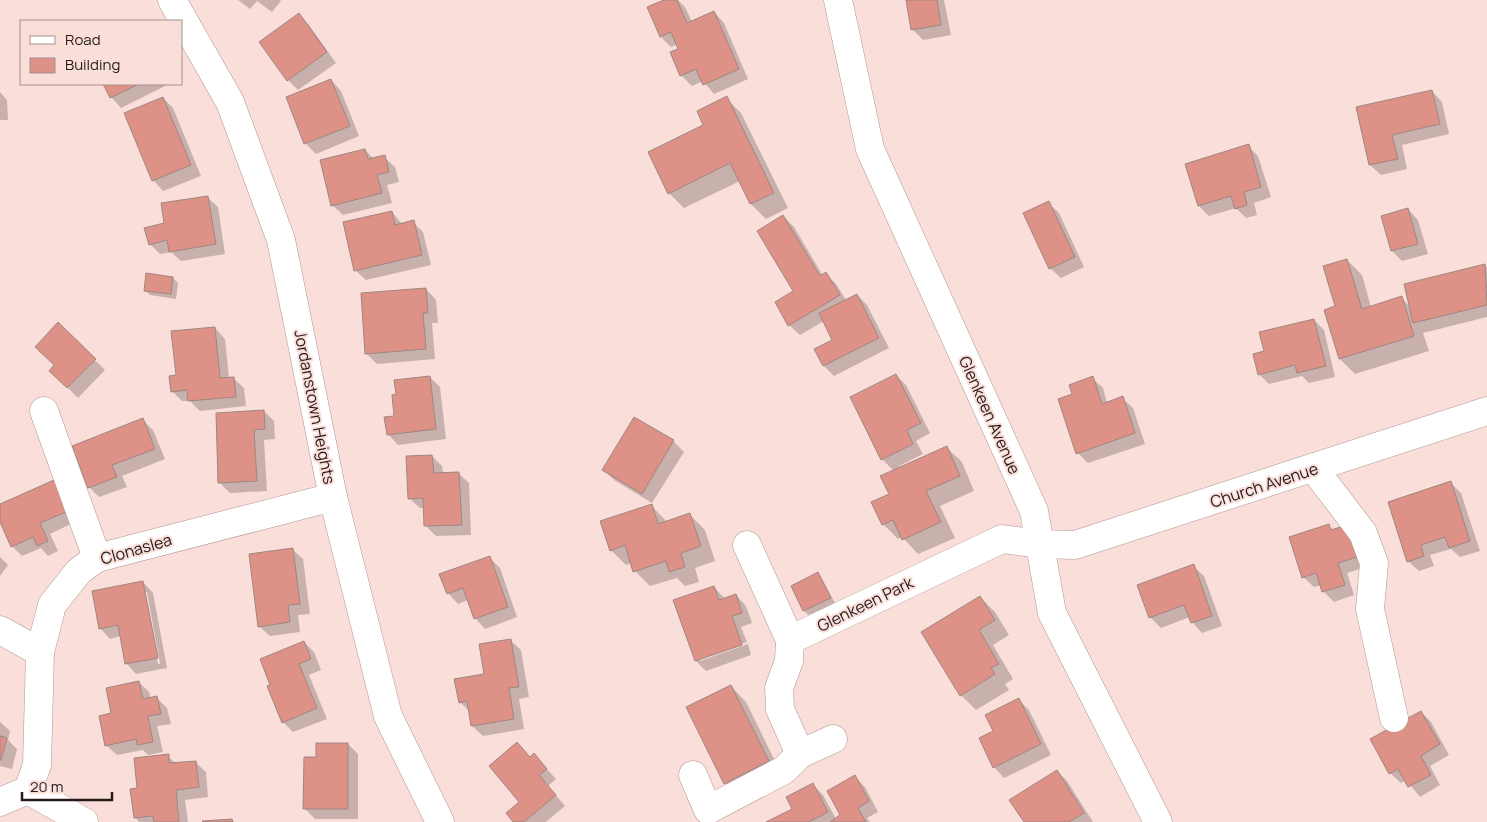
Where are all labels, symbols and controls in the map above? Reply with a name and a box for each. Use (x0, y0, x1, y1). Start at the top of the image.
legend (20, 20, 182, 85)
text: Road (65, 29, 101, 50)
text: Building (65, 54, 120, 75)
street label: Jordanstown Heights (289, 328, 341, 486)
street label: Glenkeen Avenue (954, 352, 1026, 478)
street label: Church Avenue (1207, 457, 1321, 513)
street label: Clonaslea (98, 528, 174, 570)
street label: Glenkeen Park (813, 571, 918, 637)
scale bar (22, 770, 112, 802)
text: 20 m (30, 776, 63, 797)

